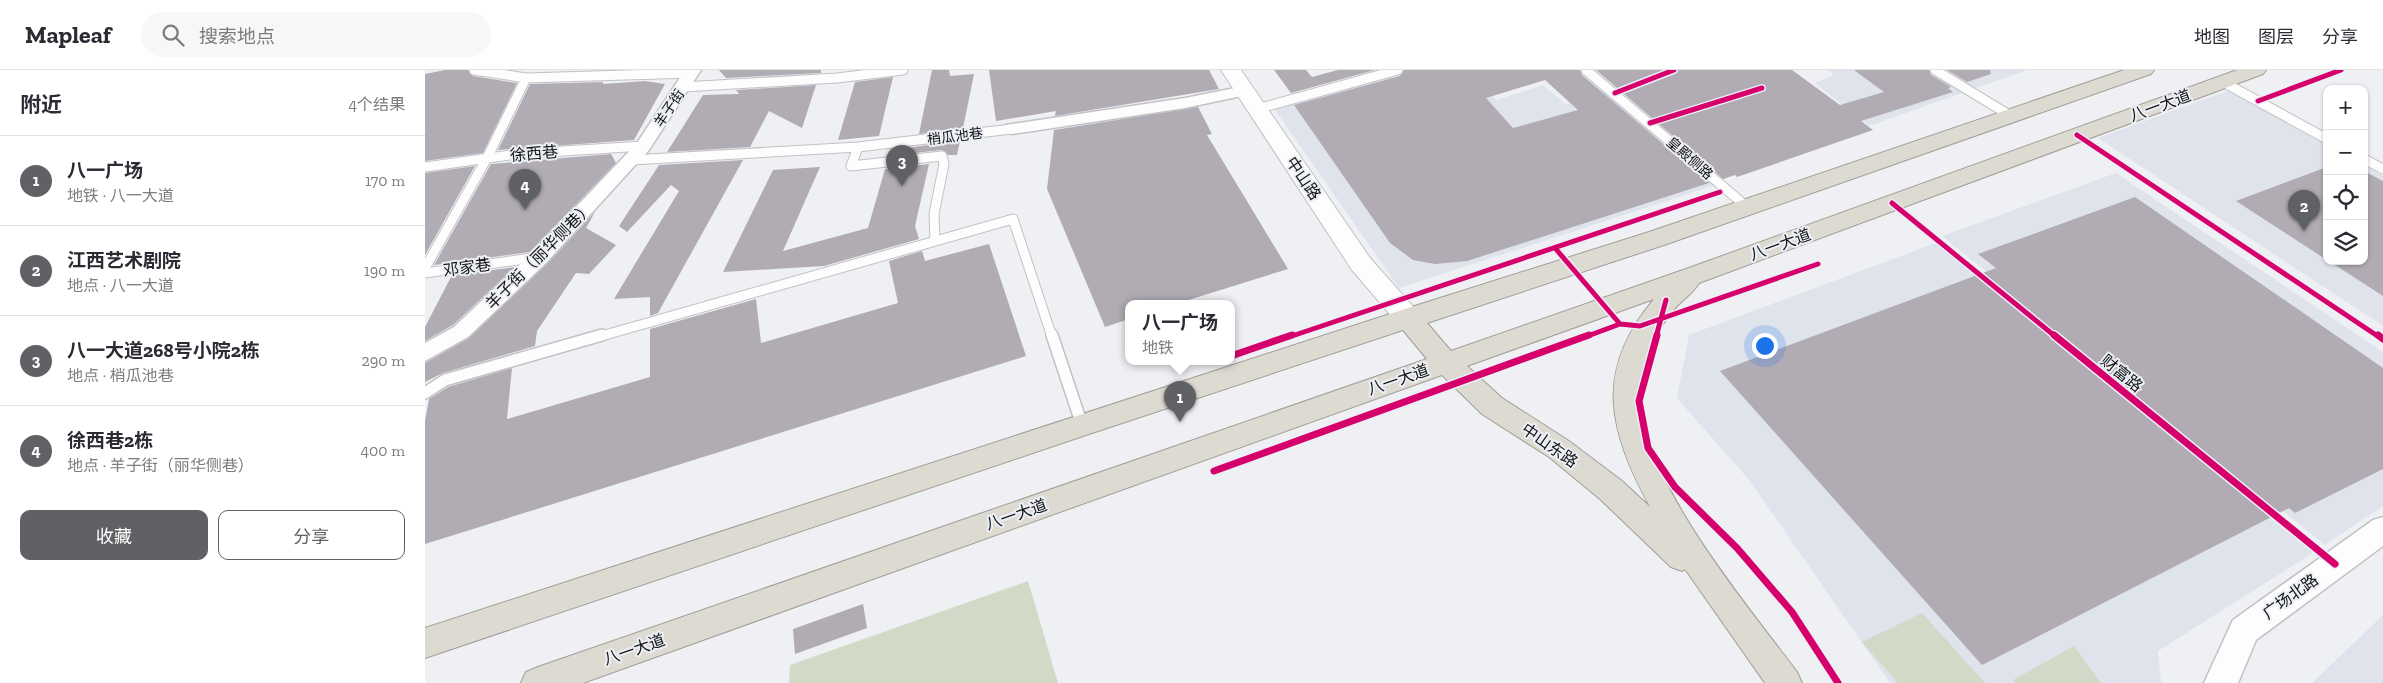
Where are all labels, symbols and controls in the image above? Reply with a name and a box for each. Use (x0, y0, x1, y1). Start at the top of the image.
search box (141, 12, 491, 57)
text: Mapleaf (25, 20, 111, 49)
icon: search (159, 21, 187, 49)
text: 搜索地点 (199, 25, 275, 48)
text: 地图 (2194, 26, 2230, 48)
text: 图层 (2258, 26, 2294, 48)
text: 分享 (2322, 26, 2358, 48)
map controls (2323, 85, 2368, 265)
button: + (2323, 85, 2368, 130)
street label: 羊子街 (651, 86, 688, 130)
street label: 八一大道 (2127, 86, 2193, 125)
text: 附近 (20, 92, 62, 117)
text: 4个结果 (348, 95, 405, 114)
street label: 梢瓜池巷 (926, 125, 984, 148)
button: − (2323, 130, 2368, 175)
street label: 皇殿侧路 (1663, 134, 1716, 183)
street label: 徐西巷 (509, 142, 559, 165)
pin: 3 (886, 145, 918, 186)
street label: 中山路 (1282, 153, 1325, 203)
text: 八一广场 (67, 159, 143, 182)
pin: 4 (509, 169, 541, 210)
text: 1 (33, 171, 39, 190)
text: 170 m (365, 171, 405, 190)
button: locate (2323, 175, 2368, 220)
text: 地铁 · 八一大道 (67, 186, 174, 205)
pin: 2 (2288, 190, 2320, 231)
street label: 羊子街（丽华侧巷） (482, 198, 597, 313)
button: layers (2323, 220, 2368, 265)
street label: 八一大道 (1747, 225, 1813, 264)
text: 江西艺术剧院 (67, 249, 181, 272)
street label: 邓家巷 (442, 255, 492, 280)
text: 2 (32, 261, 40, 280)
text: 190 m (364, 261, 405, 280)
text: 地点 · 八一大道 (67, 276, 174, 295)
popup (1125, 300, 1235, 365)
text: 八一广场 (1142, 311, 1218, 334)
your location (1752, 333, 1778, 359)
text: 地铁 (1142, 338, 1174, 357)
text: 八一大道268号小院2栋 (67, 339, 260, 362)
text: 3 (32, 351, 40, 370)
text: 290 m (362, 351, 405, 370)
street label: 财富路 (2097, 351, 2146, 396)
street label: 八一大道 (1365, 360, 1432, 399)
text: 地点 · 梢瓜池巷 (67, 366, 174, 385)
pin: 1 (1164, 381, 1196, 422)
street label: 中山东路 (1518, 419, 1581, 472)
text: 徐西巷2栋 (67, 429, 153, 452)
text: 4 (31, 441, 41, 460)
text: 400 m (361, 441, 405, 460)
text: 地点 · 羊子街（丽华侧巷） (67, 456, 254, 475)
street label: 八一大道 (983, 495, 1050, 534)
button: 收藏 (20, 510, 208, 560)
button: 分享 (218, 510, 405, 560)
street label: 广场北路 (2259, 570, 2322, 623)
street label: 八一大道 (601, 630, 668, 669)

